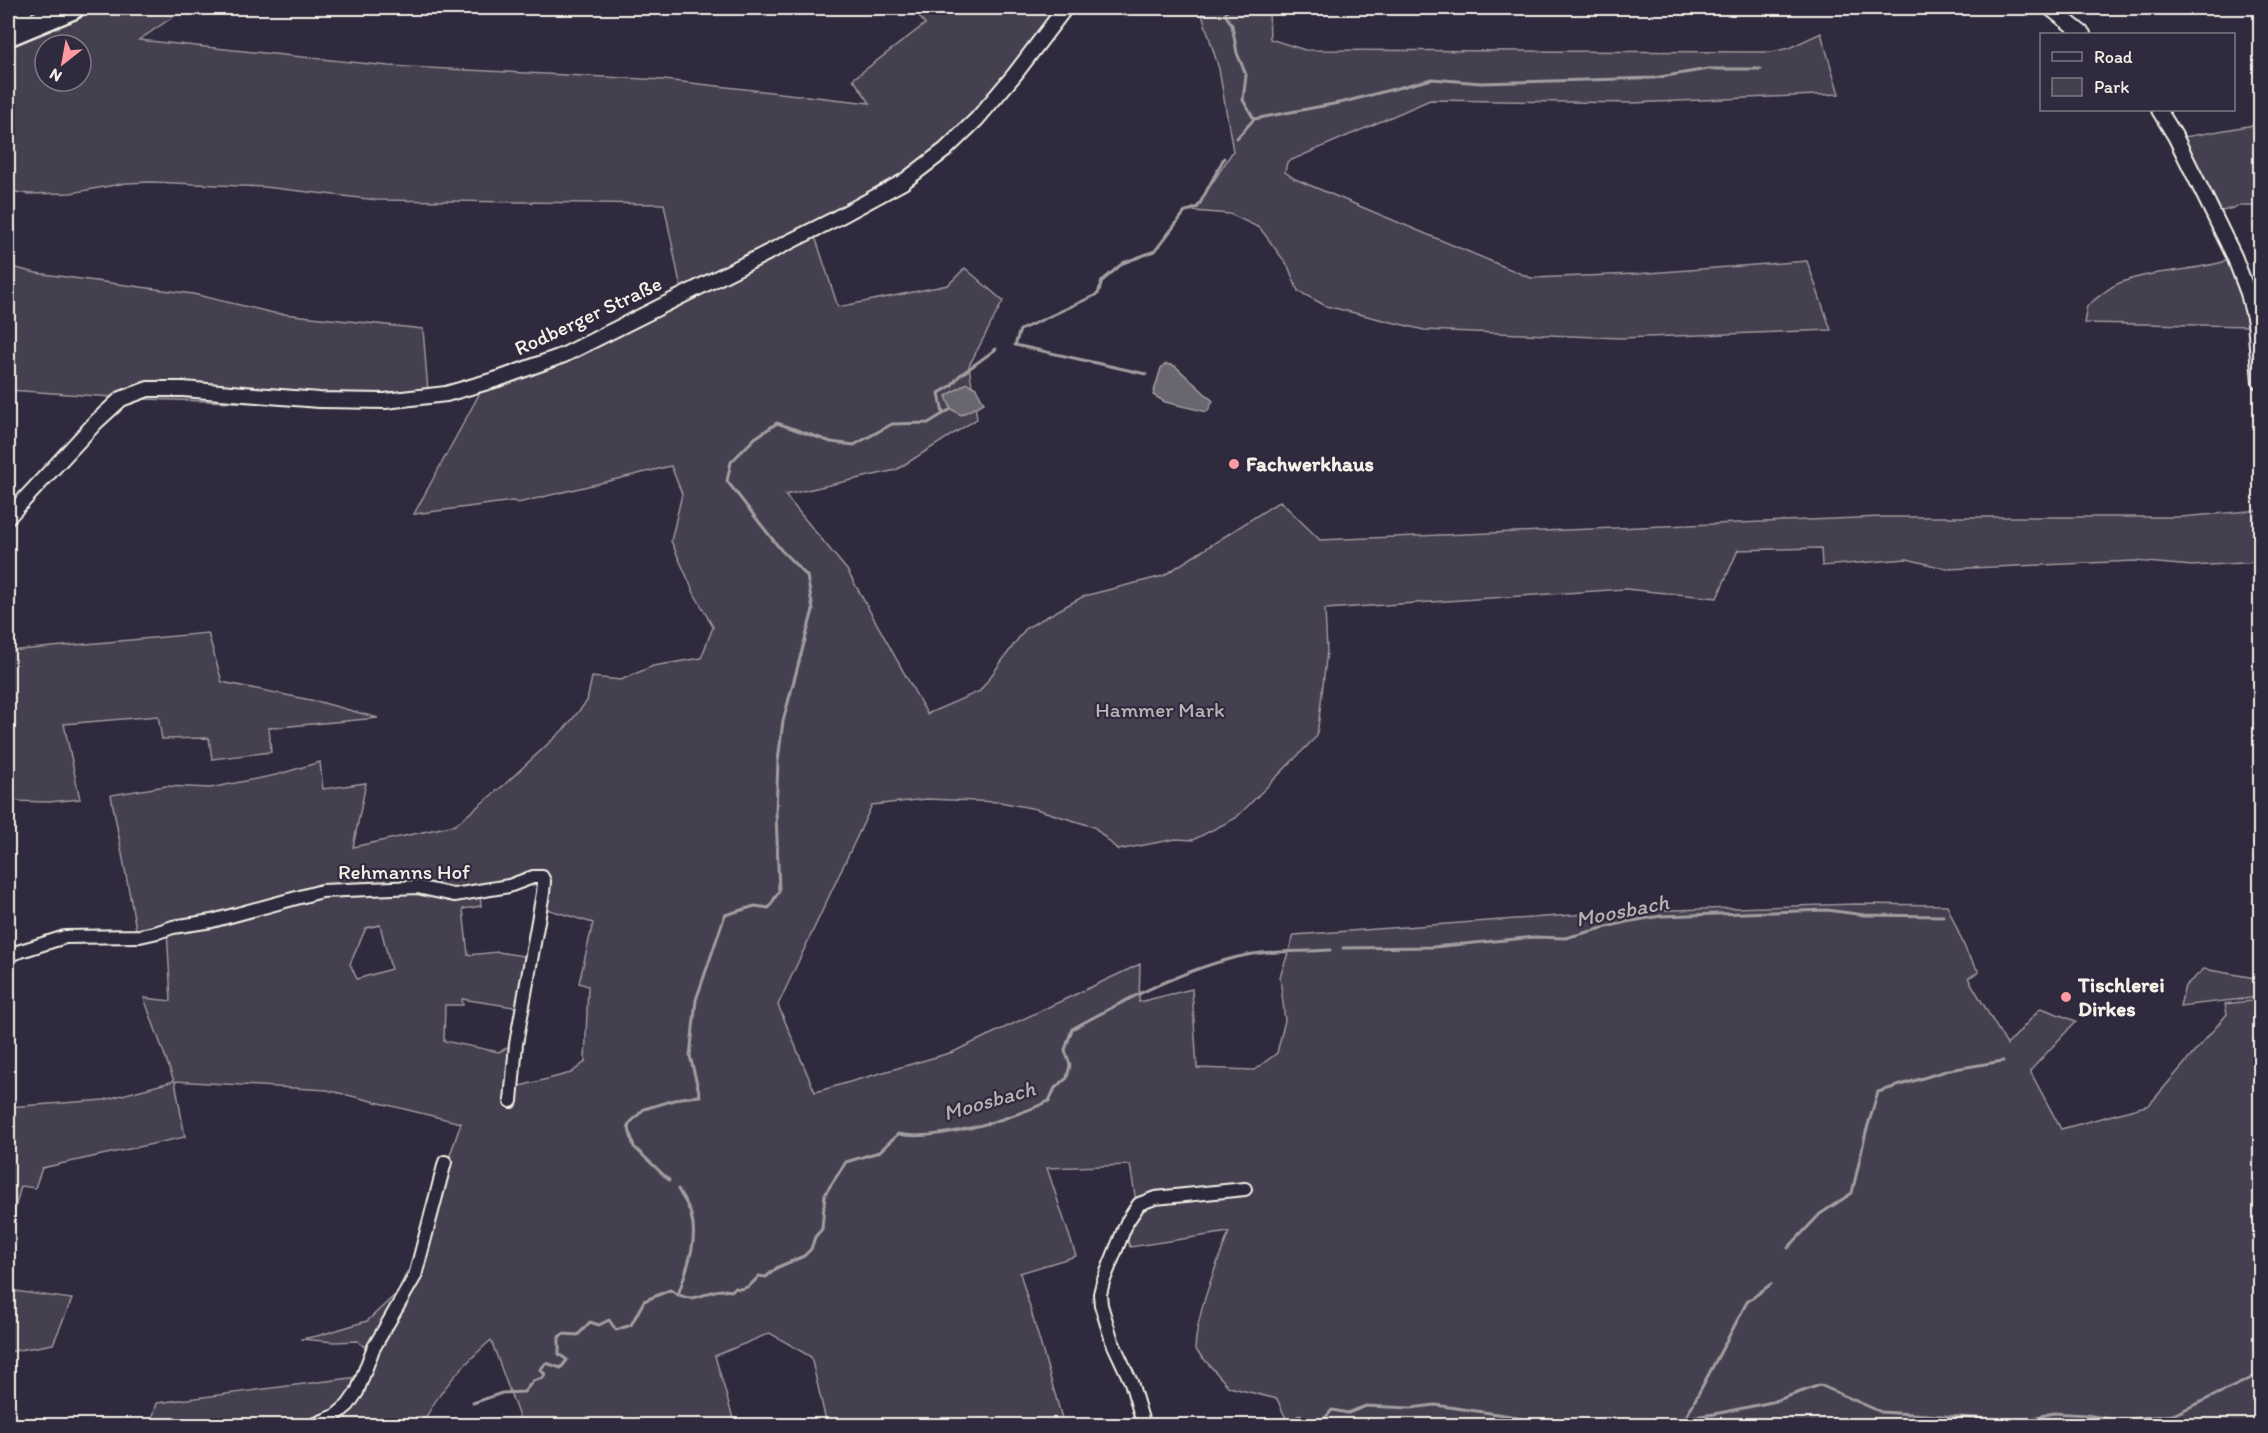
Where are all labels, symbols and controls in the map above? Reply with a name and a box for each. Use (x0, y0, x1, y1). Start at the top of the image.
north arrow (33, 33, 93, 93)
legend (2040, 33, 2235, 111)
text: Road (2094, 46, 2133, 68)
text: N (46, 65, 65, 86)
text: Park (2094, 76, 2129, 98)
street label: Rodberger Straße (510, 271, 665, 361)
place label: Fachwerkhaus (1246, 451, 1374, 476)
marker: Fachwerkhaus (1227, 457, 1241, 471)
park label: Hammer Mark (1095, 697, 1225, 722)
street label: Rehmanns Hof (338, 859, 470, 884)
water label: Moosbach (1573, 888, 1671, 933)
place label: Tischlerei Dirkes (2077, 972, 2165, 1021)
marker: Tischlerei Dirkes (2059, 990, 2073, 1004)
water label: Moosbach (940, 1074, 1038, 1126)

